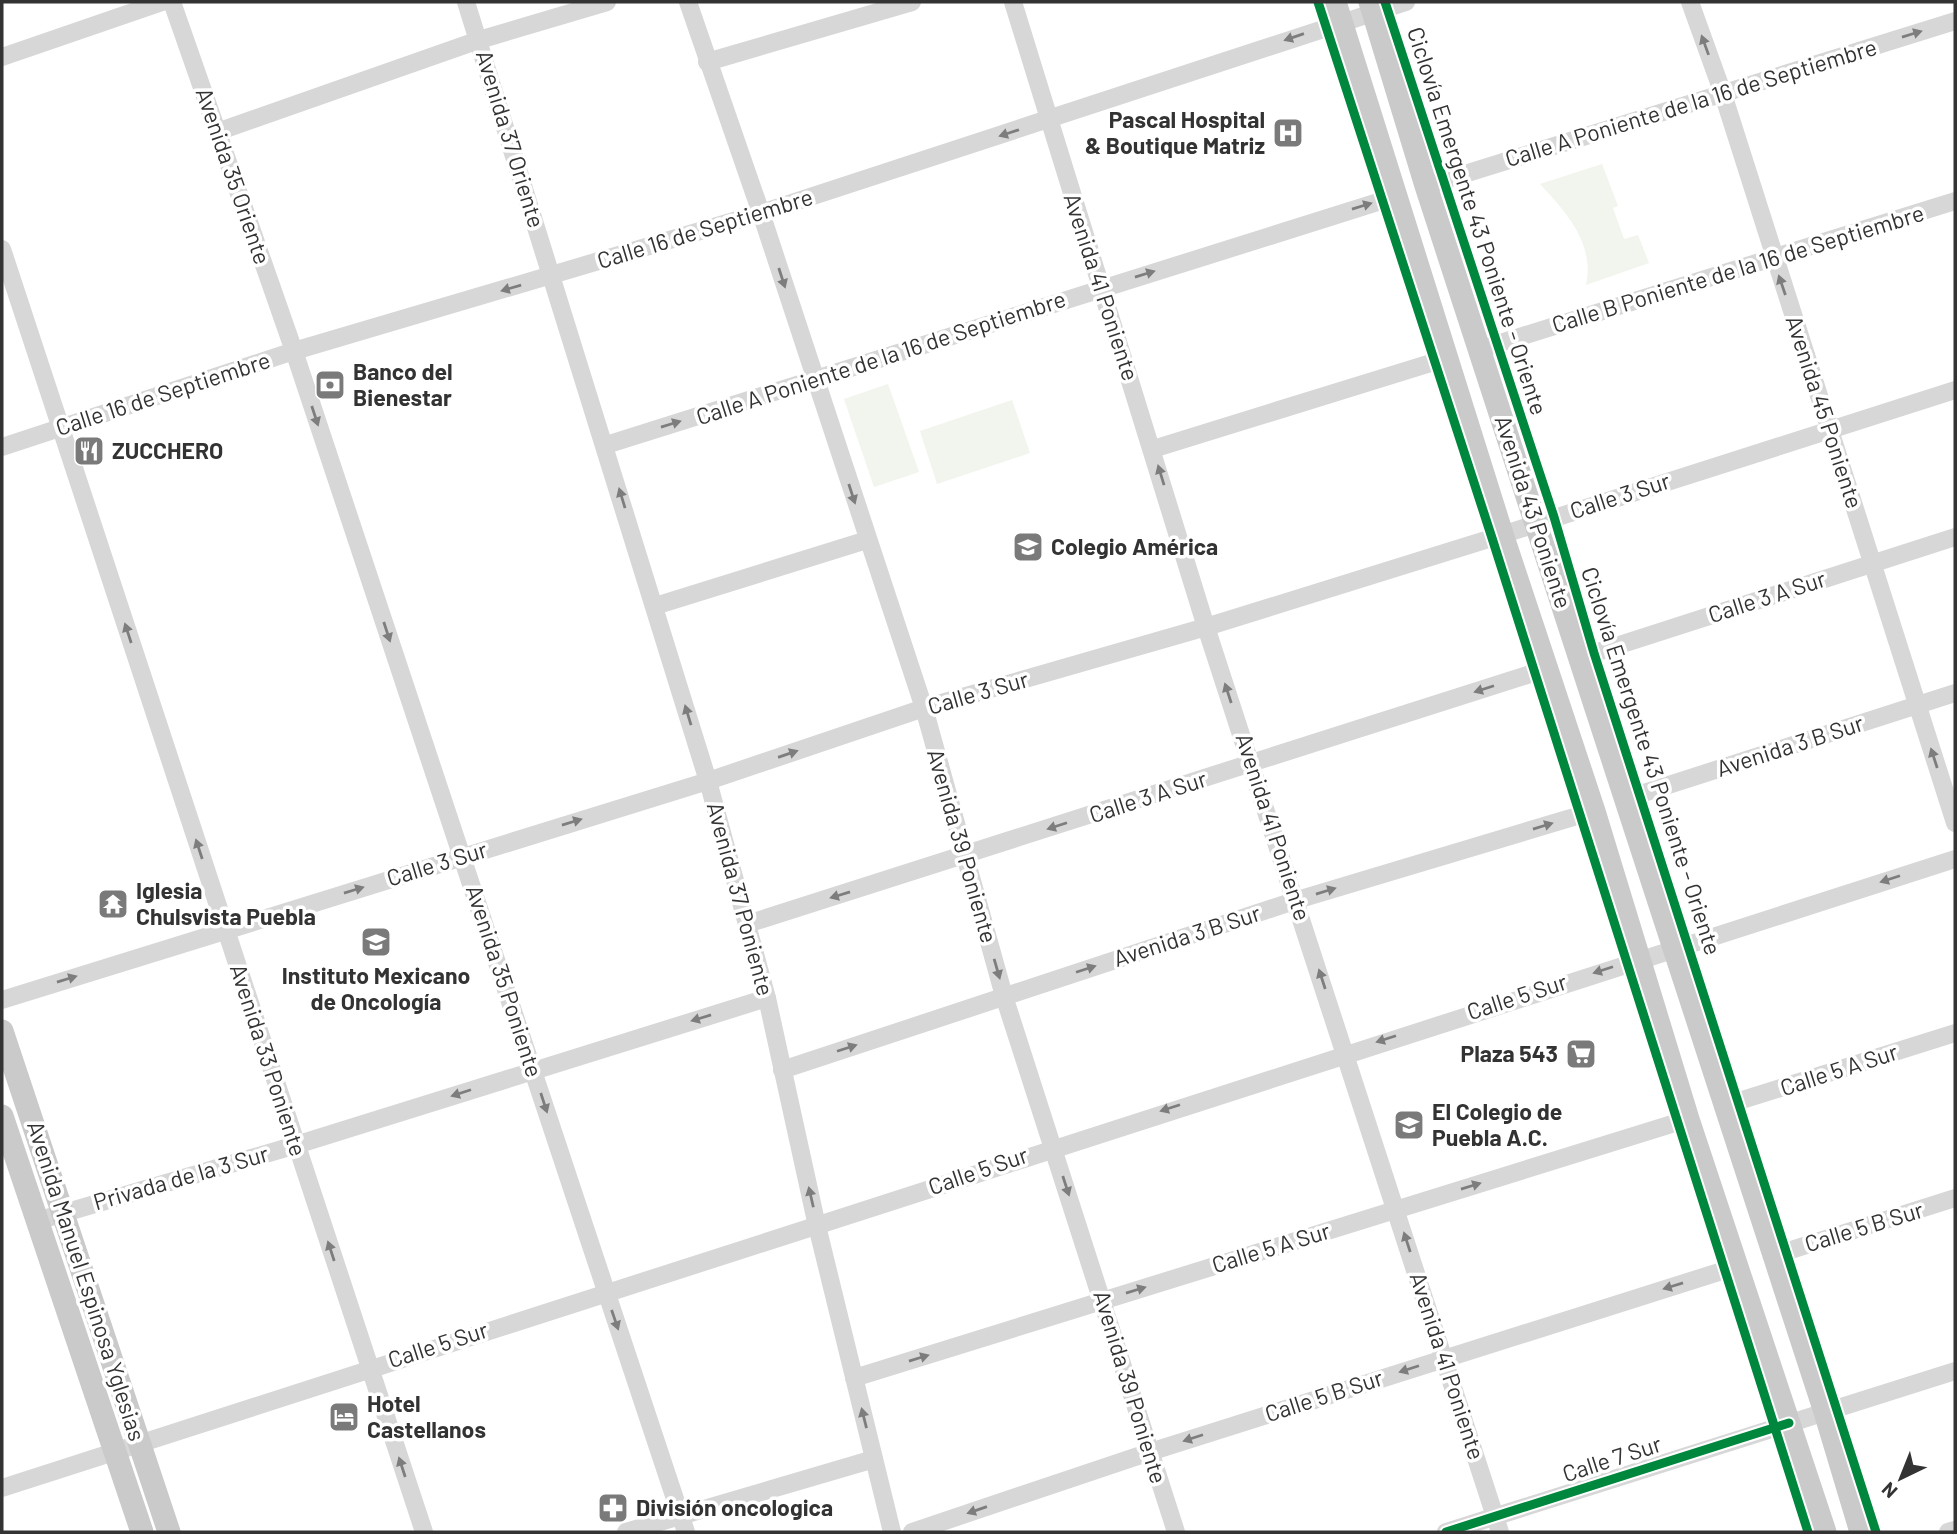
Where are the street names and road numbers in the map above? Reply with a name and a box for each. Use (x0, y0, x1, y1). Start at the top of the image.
street label: Ciclovía Emergente 43 Poniente - Oriente (1402, 23, 1554, 418)
street label: Calle A Poniente de la 16 de Septiembre (1502, 32, 1880, 172)
street label: Avenida 37 Oriente (471, 47, 551, 231)
street label: Avenida 35 Oriente (191, 84, 277, 268)
street label: Calle 16 de Septiembre (594, 182, 816, 274)
street label: Avenida 41 Poniente (1058, 189, 1145, 384)
street label: Calle B Poniente de la 16 de Septiembre (1548, 198, 1927, 338)
street label: Calle A Poniente de la 16 de Septiembre (692, 284, 1069, 430)
street label: Avenida 45 Poniente (1781, 312, 1869, 512)
street label: Calle 16 de Septiembre (52, 345, 273, 441)
street label: Avenida 43 Poniente (1490, 412, 1578, 612)
street label: Calle 3 Sur (1566, 466, 1674, 524)
street label: Ciclovía Emergente 43 Poniente - Oriente (1576, 563, 1728, 958)
street label: Calle 3 A Sur (1704, 564, 1830, 628)
street label: Calle 3 Sur (924, 664, 1032, 720)
street label: Avenida 3 B Sur (1713, 708, 1867, 782)
street label: Avenida 41 Poniente (1230, 729, 1317, 924)
street label: Avenida 39 Poniente (922, 745, 1004, 946)
street label: Calle 3 A Sur (1085, 764, 1211, 828)
street label: Avenida 37 Poniente (702, 799, 780, 999)
street label: Calle 3 Sur (383, 834, 491, 892)
street label: Avenida 35 Poniente (461, 881, 549, 1080)
street label: Avenida 3 B Sur (1110, 898, 1264, 972)
street label: Avenida 33 Poniente (225, 960, 313, 1159)
street label: Calle 5 Sur (1463, 967, 1571, 1025)
street label: Calle 5 A Sur (1776, 1037, 1902, 1101)
street label: Avenida Manuel Espinosa Yglesias (22, 1117, 152, 1444)
street label: Privada de la 3 Sur (90, 1138, 272, 1215)
street label: Calle 5 Sur (924, 1140, 1032, 1200)
street label: Calle 5 B Sur (1801, 1195, 1927, 1257)
street label: Calle 5 A Sur (1208, 1216, 1334, 1278)
street label: Avenida 41 Poniente (1404, 1268, 1491, 1463)
street label: Avenida 39 Poniente (1088, 1287, 1174, 1487)
street label: Calle 5 Sur (384, 1315, 492, 1373)
street label: Calle 5 B Sur (1261, 1363, 1387, 1427)
street label: Calle 7 Sur (1559, 1429, 1665, 1487)

